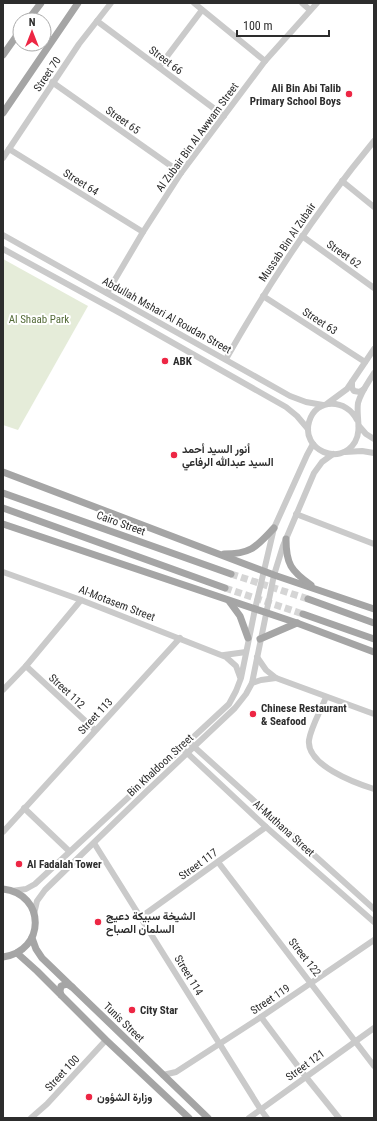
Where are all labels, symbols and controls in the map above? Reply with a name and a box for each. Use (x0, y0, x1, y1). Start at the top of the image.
north arrow (12, 12, 52, 52)
scale bar (237, 12, 329, 38)
text: N (29, 16, 36, 29)
text: 100 m (243, 19, 273, 33)
street label: Street 66 (146, 43, 185, 77)
street label: Street 70 (31, 54, 64, 94)
street label: Al Zubair Bin Al Awwam Street (153, 80, 241, 194)
place label: Ali Bin Abi Talib Primary School Boys (250, 82, 342, 108)
marker: Ali Bin Abi Talib Primary School Boys (344, 89, 354, 99)
street label: Street 65 (103, 104, 142, 137)
street label: Street 64 (61, 167, 101, 199)
street label: Mussab Bin Al Zubair (256, 200, 319, 284)
street label: Street 62 (324, 238, 363, 271)
street label: Abdullah Mshari Al Roudan Street (100, 274, 234, 356)
street label: Street 63 (300, 305, 340, 338)
park label: Al Shaab Park (9, 313, 69, 326)
place label: ABK (173, 355, 193, 368)
marker: ABK (160, 356, 170, 366)
place label: أنور السيد أحمد السيد عبدالله الرفاعي (182, 443, 274, 471)
marker: أنور السيد أحمد السيد عبدالله الرفاعي (169, 450, 179, 460)
street label: Cairo Street (95, 509, 147, 538)
street label: Al-Motasem Street (77, 583, 157, 624)
street label: Street 112 (46, 671, 87, 711)
street label: Street 113 (75, 696, 115, 737)
place label: Chinese Restaurant & Seafood (261, 702, 347, 728)
marker: Chinese Restaurant & Seafood (248, 709, 258, 719)
street label: Bin Khaldoon Street (125, 731, 196, 799)
street label: Al-Muthana Street (250, 797, 317, 859)
street label: Street 117 (176, 846, 220, 883)
place label: Al Fadalah Tower (27, 858, 102, 871)
marker: Al Fadalah Tower (14, 859, 24, 869)
place label: الشيخة سبيكة دعيج السلمان الصباح (106, 910, 196, 937)
marker: الشيخة سبيكة دعيج السلمان الصباح (93, 917, 103, 927)
street label: Street 122 (286, 936, 323, 979)
street label: Street 114 (172, 953, 206, 998)
street label: Street 119 (248, 982, 292, 1017)
street label: Tunis Street (101, 1000, 147, 1045)
place label: City Star (140, 1004, 178, 1017)
marker: City Star (127, 1005, 137, 1015)
street label: Street 121 (283, 1047, 327, 1084)
street label: Street 100 (42, 1053, 82, 1094)
place label: وزارة الشؤون (97, 1091, 152, 1104)
marker: وزارة الشؤون (84, 1092, 94, 1102)

